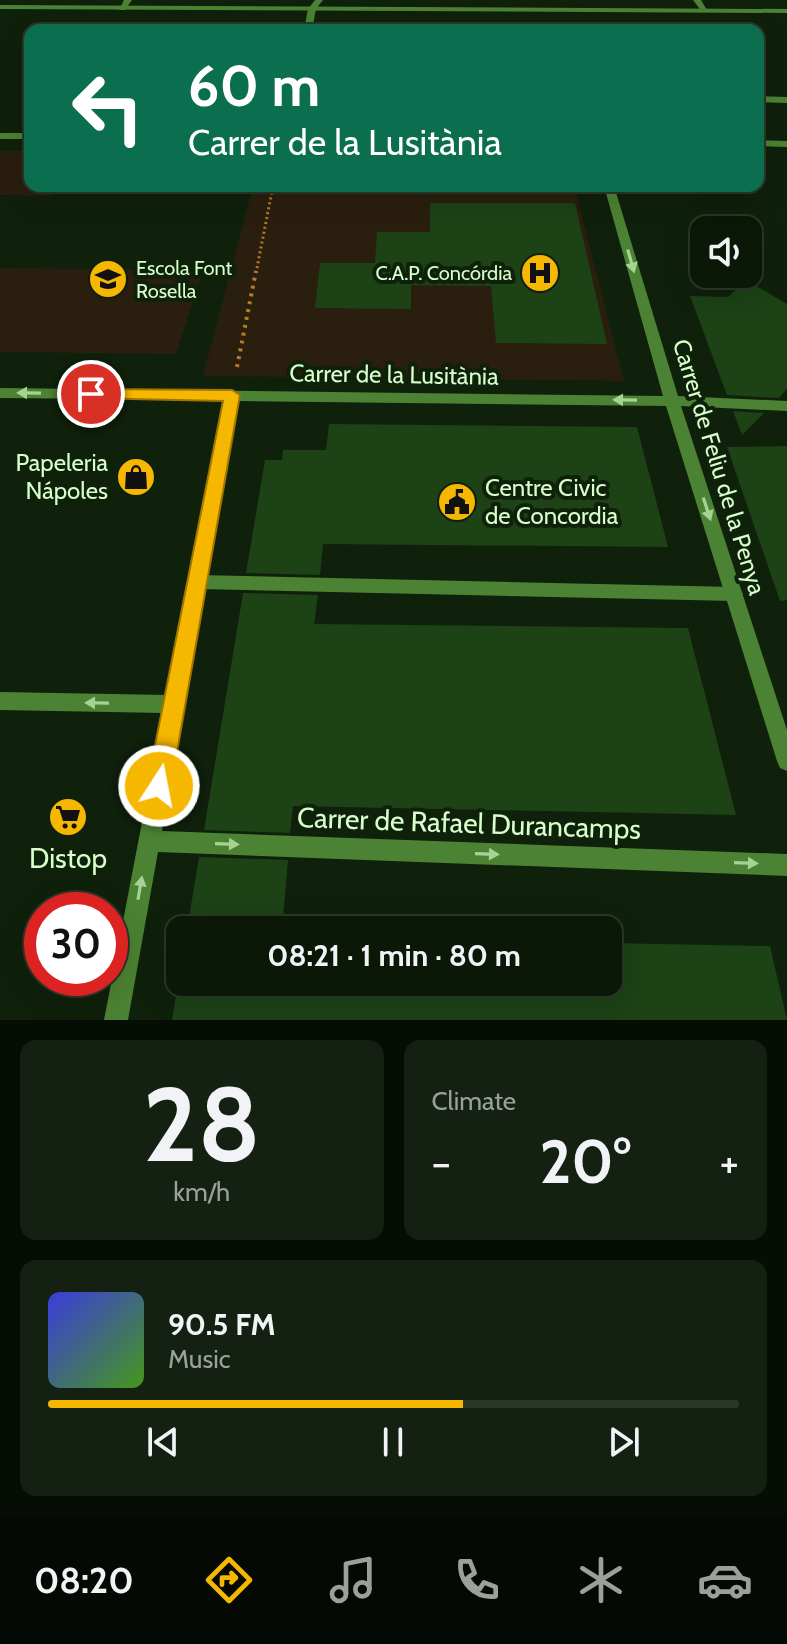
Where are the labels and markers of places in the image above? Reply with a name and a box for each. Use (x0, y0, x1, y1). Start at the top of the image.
hospital icon: C.A.P. Concórdia (519, 252, 561, 294)
place label: Escola Font Rosella (136, 256, 233, 303)
school or university icon: Escola Font Rosella (87, 258, 129, 300)
place label: C.A.P. Concórdia (375, 261, 512, 285)
pin (57, 360, 125, 428)
place label: Papeleria Nápoles (15, 448, 108, 505)
shop icon: Papeleria Nápoles (115, 456, 157, 498)
place label: Centre Civic de Concordia (485, 473, 619, 530)
public building icon: Centre Civic de Concordia (436, 481, 478, 523)
supermarket icon: Distop (47, 796, 89, 838)
place label: Distop (29, 841, 107, 875)

